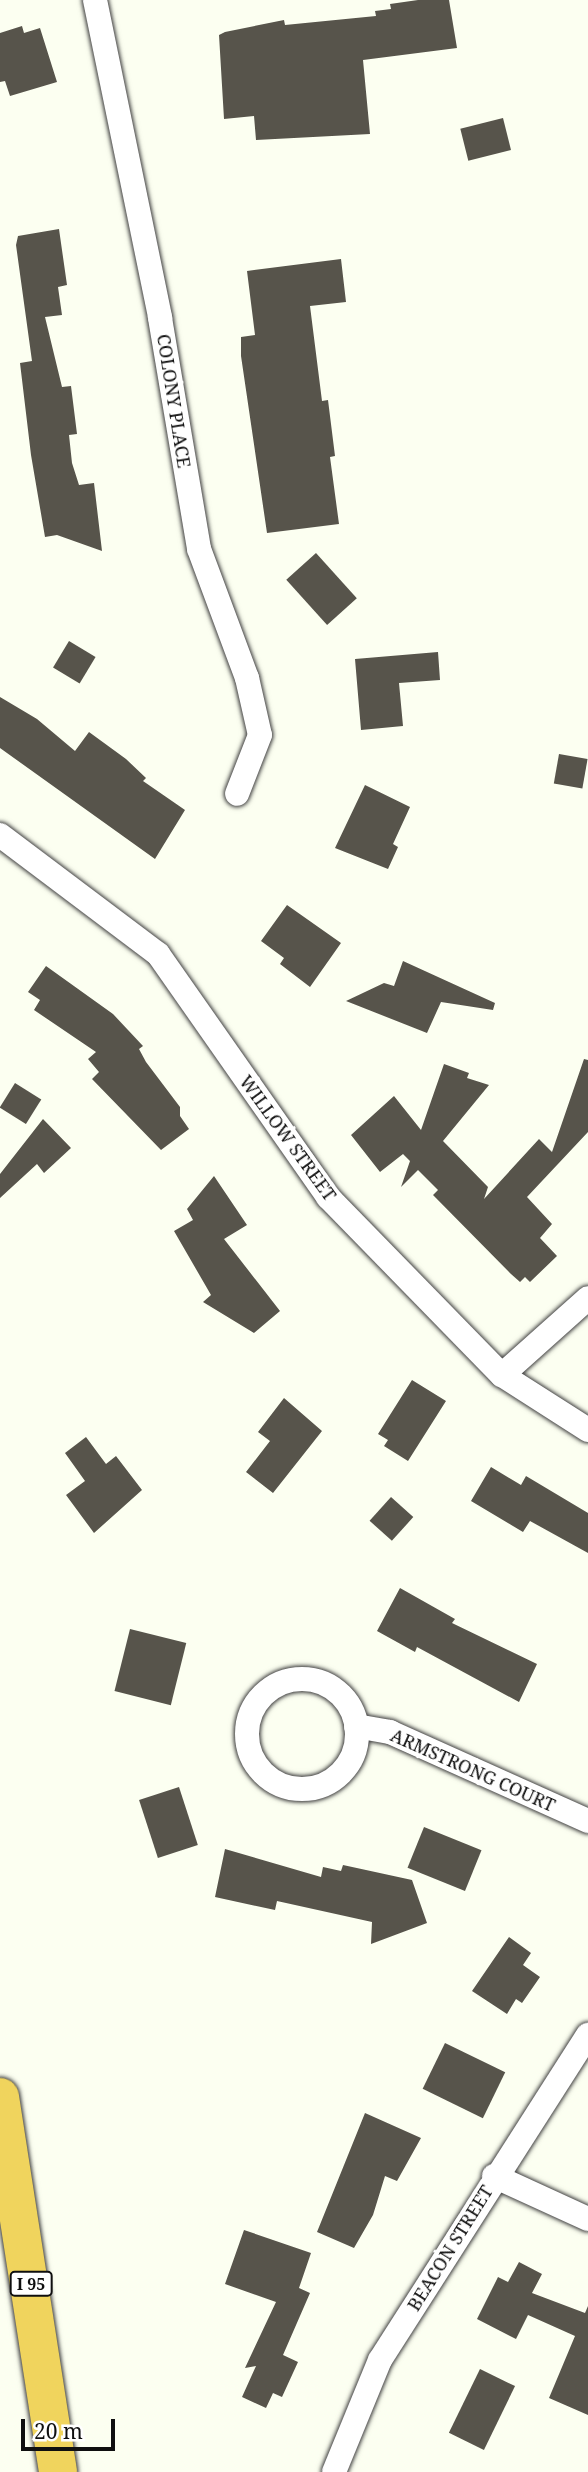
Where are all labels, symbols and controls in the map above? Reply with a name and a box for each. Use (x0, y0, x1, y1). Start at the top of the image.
street label: COLONY PLACE (153, 332, 195, 470)
street label: WILLOW STREET (235, 1071, 341, 1205)
street label: ARMSTRONG COURT (387, 1724, 559, 1816)
street label: BEACON STREET (403, 2181, 497, 2315)
road number: I 95 (8, 2272, 54, 2296)
scale bar (24, 2406, 119, 2450)
text: 20 m (34, 2417, 83, 2445)

